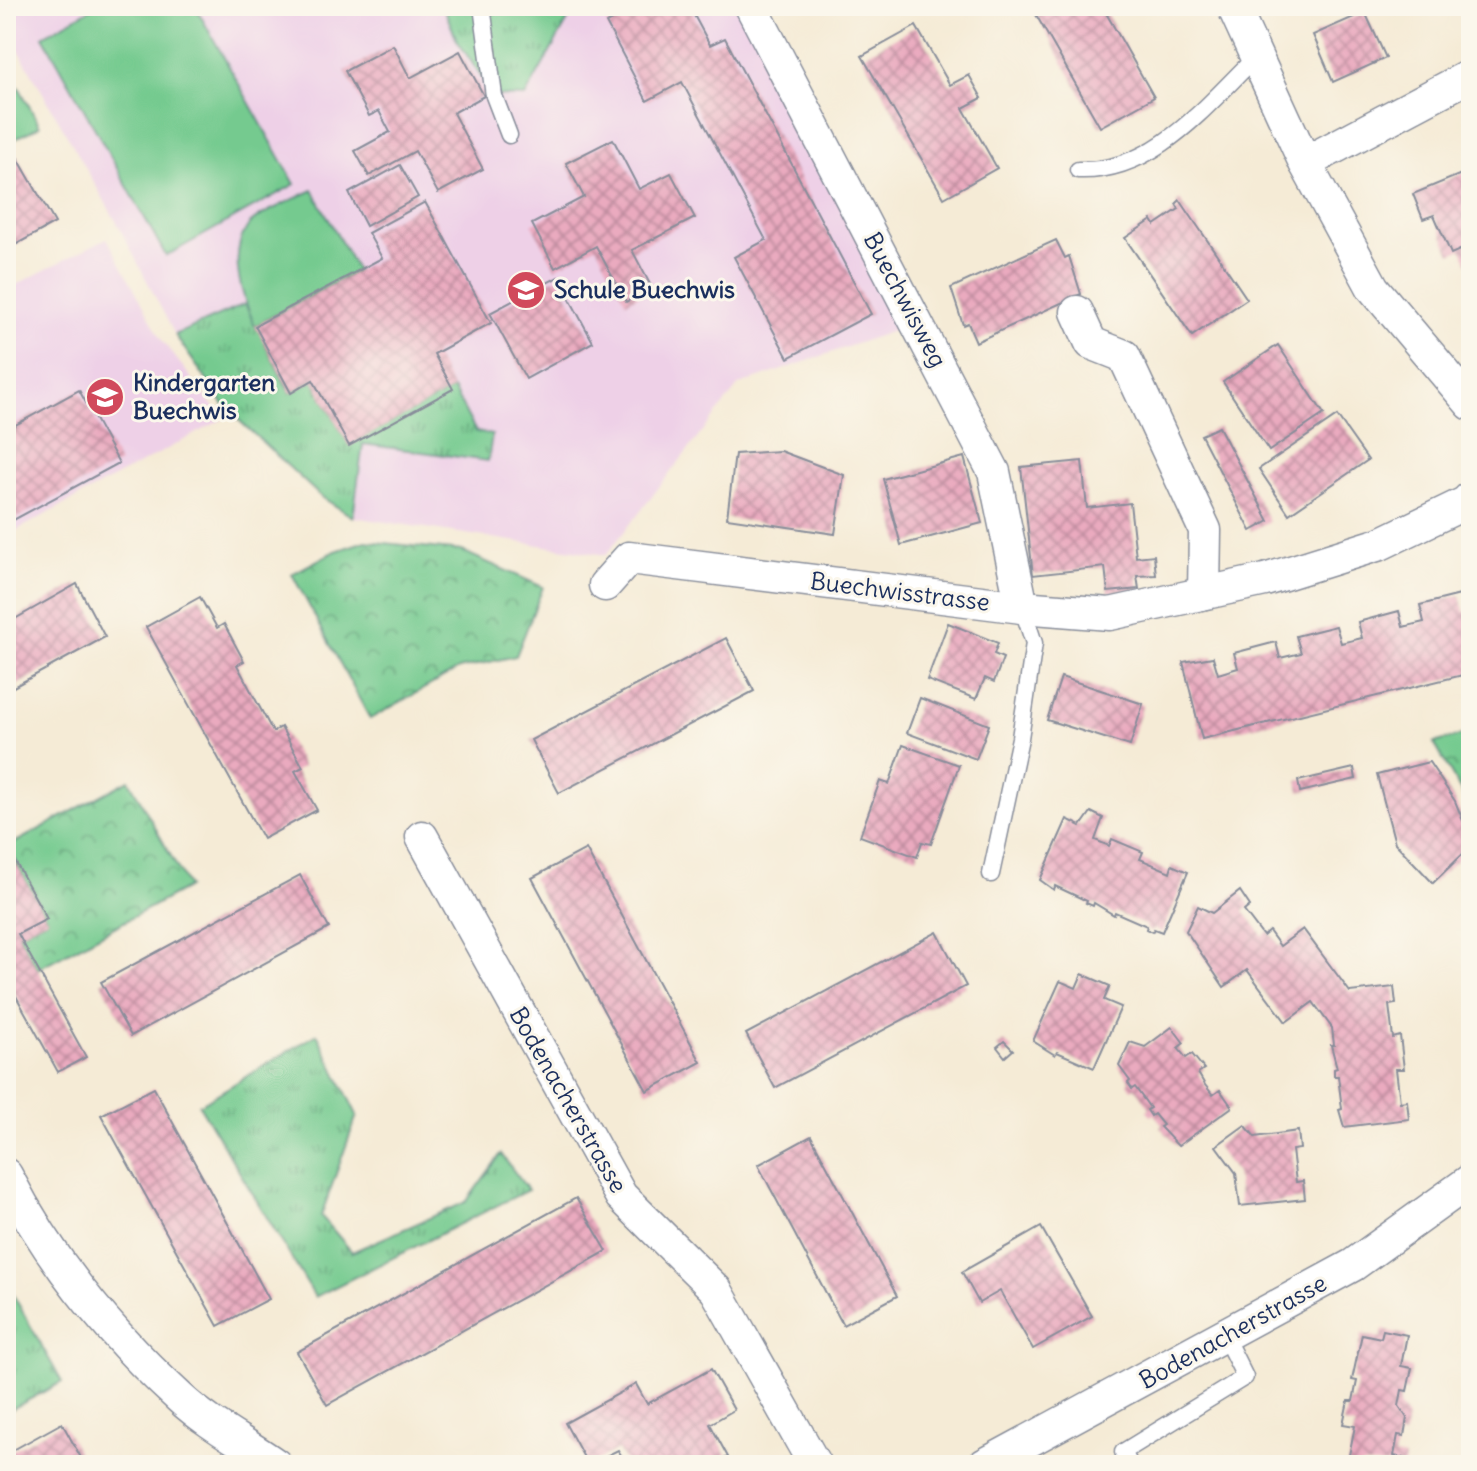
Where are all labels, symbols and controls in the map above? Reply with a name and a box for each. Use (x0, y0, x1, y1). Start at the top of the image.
street label: Buechwisweg (858, 227, 954, 372)
school or university icon: Schule Buechwis (505, 269, 547, 311)
place label: Schule Buechwis (554, 274, 735, 304)
place label: Kindergarten Buechwis (133, 367, 275, 425)
school or university icon: Kindergarten Buechwis (84, 376, 126, 418)
street label: Buechwisstrasse (809, 565, 992, 617)
street label: Bodenacherstrasse (504, 1001, 634, 1198)
street label: Bodenacherstrasse (1134, 1267, 1331, 1395)

